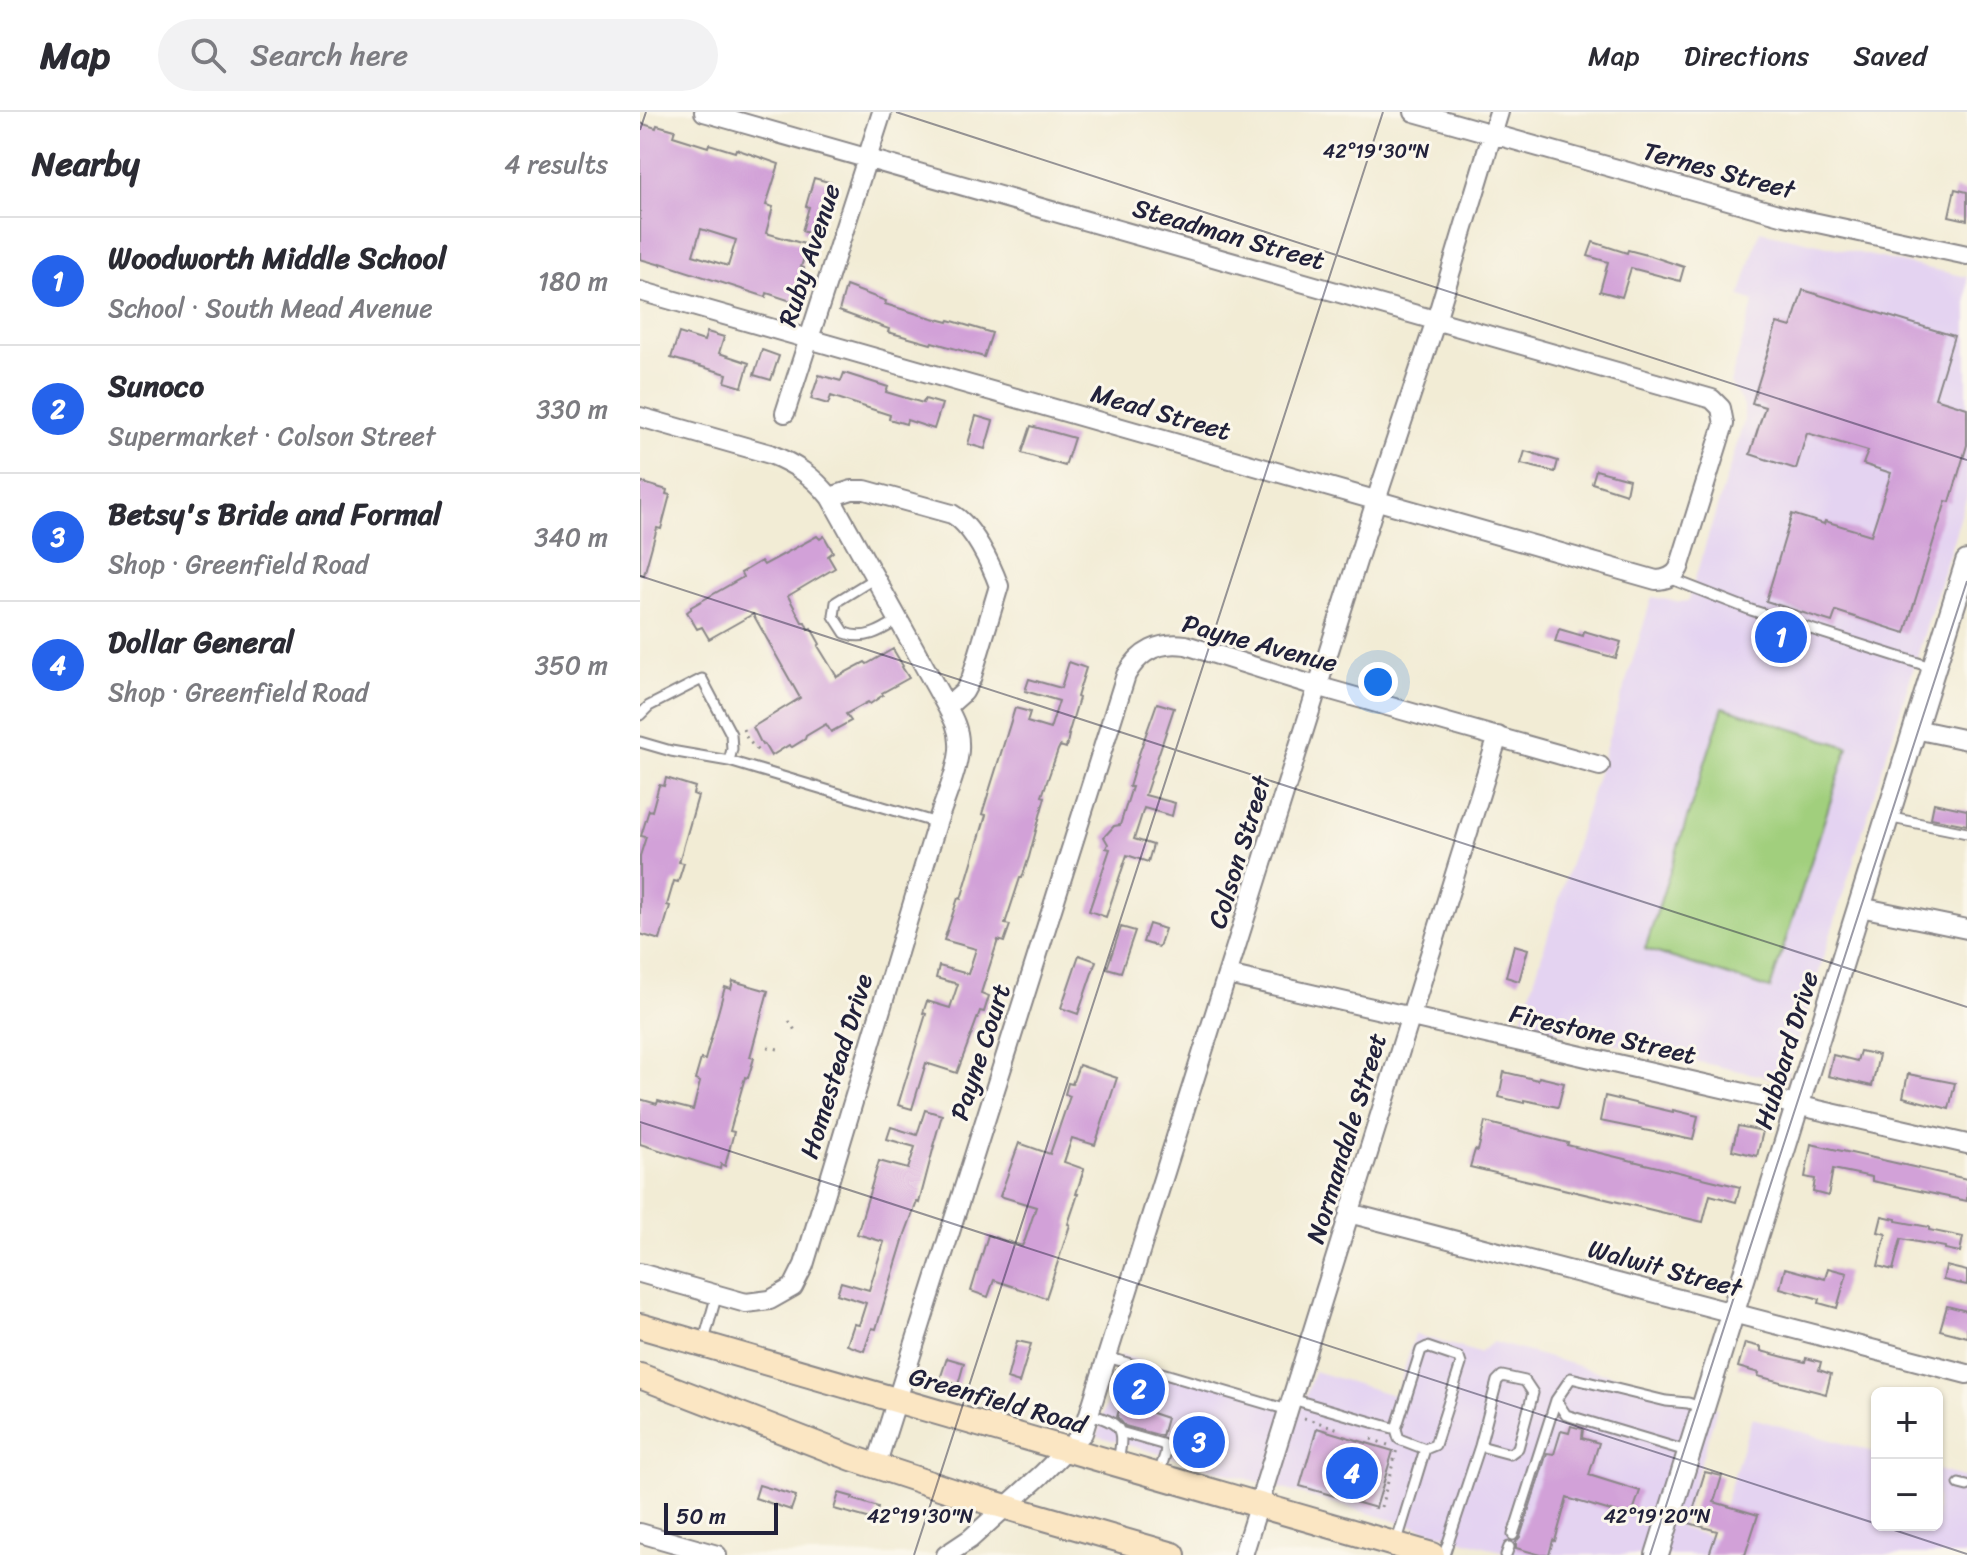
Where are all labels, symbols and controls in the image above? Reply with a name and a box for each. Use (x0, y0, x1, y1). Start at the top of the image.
search box (158, 19, 718, 91)
text: Map (40, 22, 110, 89)
text: Search here (250, 28, 408, 82)
text: Map (1588, 31, 1640, 80)
text: Directions (1684, 31, 1809, 80)
text: Saved (1853, 31, 1927, 80)
icon: search (186, 33, 230, 77)
street label: Ternes Street (1638, 128, 1802, 213)
text: Nearby (32, 134, 140, 194)
text: 42°19'30"N (1323, 134, 1429, 169)
text: 4 results (504, 141, 608, 187)
street label: Ruby Avenue (764, 177, 854, 333)
street label: Steadman Street (1127, 185, 1331, 283)
text: Woodworth Middle School (108, 231, 446, 285)
text: 1 (52, 258, 64, 304)
text: 180 m (538, 258, 608, 304)
text: School · South Mead Avenue (108, 285, 433, 331)
text: Sunoco (108, 359, 204, 413)
street label: Mead Street (1086, 370, 1236, 454)
text: 2 (50, 386, 66, 432)
text: 330 m (536, 386, 608, 432)
text: Supermarket · Colson Street (108, 413, 435, 459)
text: Betsy's Bride and Formal (108, 487, 441, 541)
text: 3 (51, 514, 65, 560)
text: 340 m (534, 514, 608, 560)
text: Shop · Greenfield Road (108, 541, 368, 587)
street label: Payne Avenue (1177, 600, 1343, 686)
pin: 1 (1755, 607, 1807, 667)
text: Dollar General (108, 615, 294, 669)
text: 4 (50, 642, 66, 688)
text: 350 m (535, 642, 608, 688)
your location (1358, 662, 1398, 702)
text: Shop · Greenfield Road (108, 669, 368, 715)
street label: Colson Street (1194, 768, 1284, 934)
street label: Hubbard Drive (1740, 965, 1832, 1135)
street label: Homestead Drive (786, 967, 886, 1164)
street label: Payne Court (936, 978, 1024, 1126)
street label: Firestone Street (1505, 990, 1701, 1078)
street label: Normandale Street (1292, 1027, 1400, 1249)
street label: Walwit Street (1583, 1225, 1749, 1311)
street label: Greenfield Road (904, 1353, 1094, 1448)
pin: 2 (1113, 1359, 1165, 1419)
map controls (1871, 1387, 1943, 1531)
button: + (1871, 1387, 1943, 1459)
pin: 3 (1173, 1412, 1225, 1472)
pin: 4 (1326, 1443, 1378, 1503)
button: − (1871, 1459, 1943, 1531)
text: 50 m (676, 1497, 726, 1536)
scale bar (664, 1499, 778, 1535)
text: 42°19'30"N (867, 1499, 973, 1534)
text: 42°19'20"N (1603, 1499, 1711, 1534)

